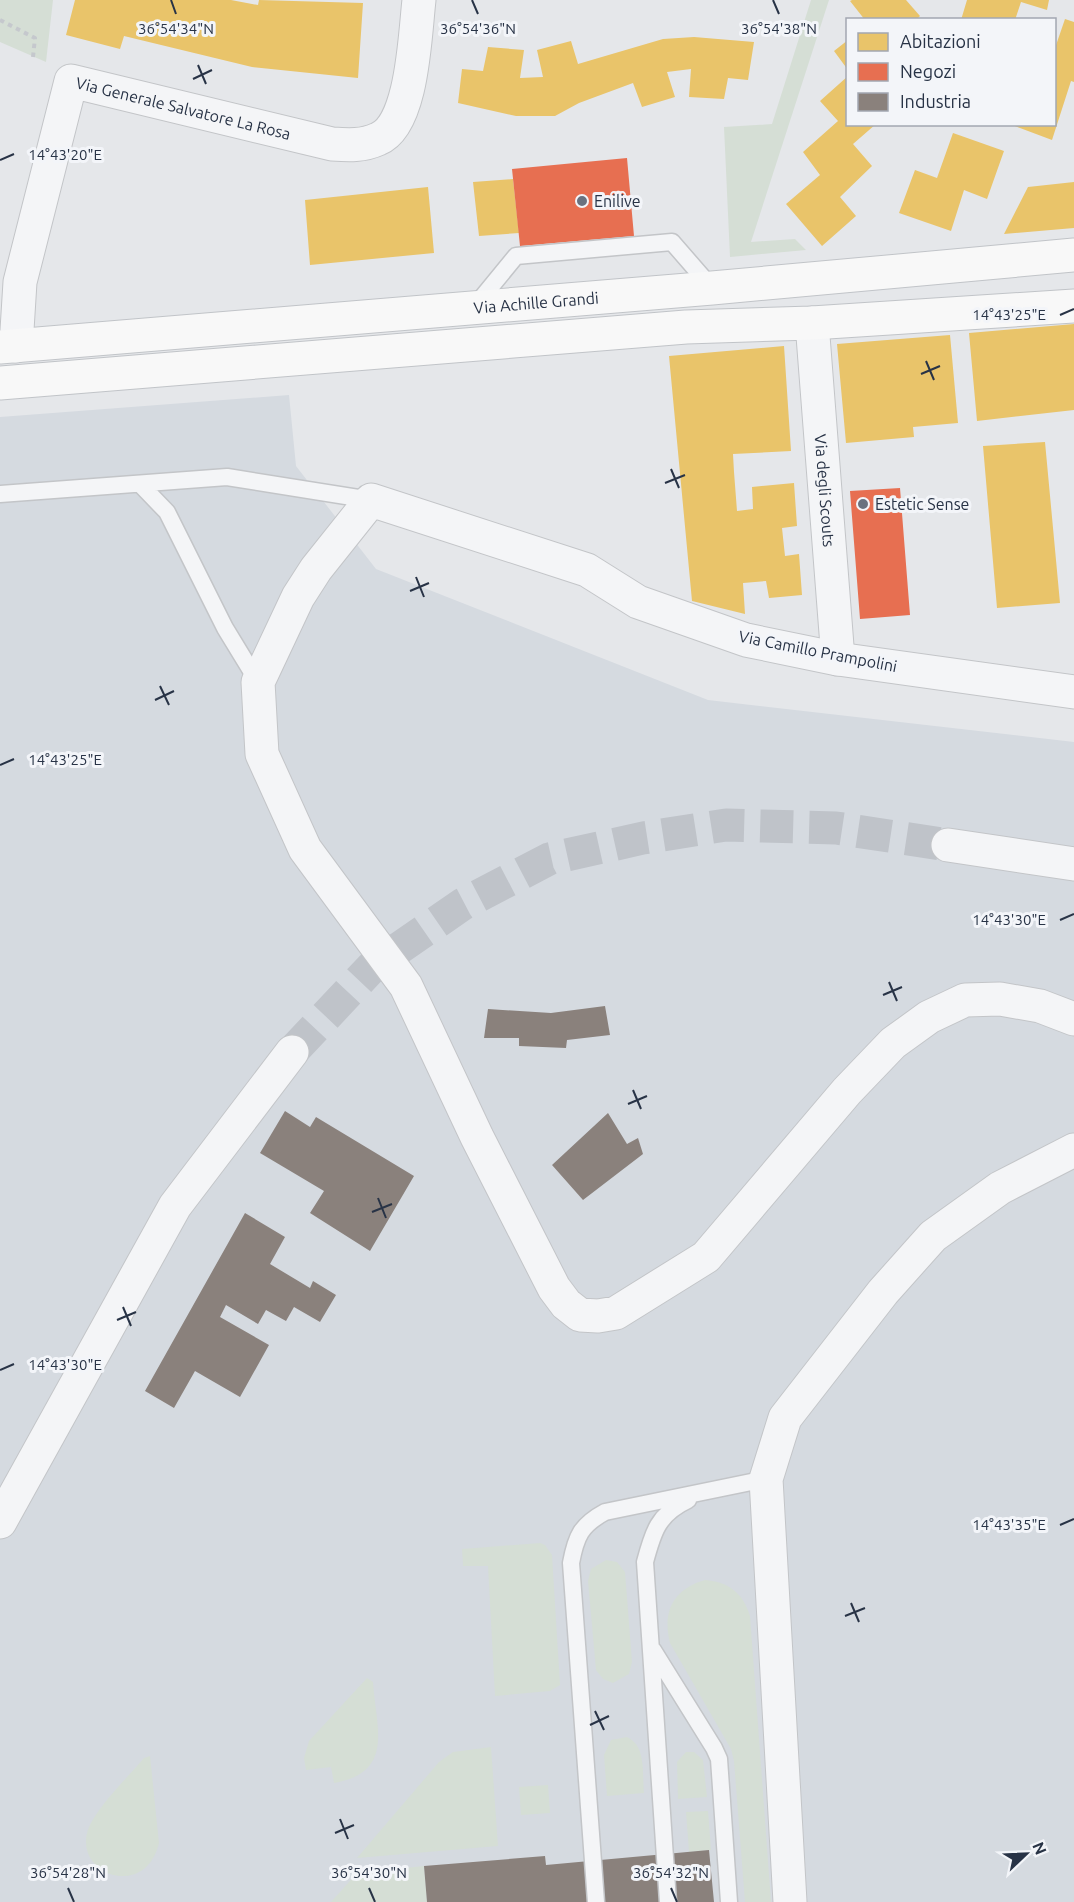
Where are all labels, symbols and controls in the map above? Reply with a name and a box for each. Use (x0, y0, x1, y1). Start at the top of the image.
legend (846, 18, 1056, 126)
text: 36°54'34"N (138, 20, 214, 37)
text: 36°54'36"N (440, 20, 516, 37)
text: 36°54'38"N (741, 20, 817, 37)
text: Abitazioni (900, 31, 981, 51)
text: Negozi (900, 61, 956, 81)
street label: Via Generale Salvatore La Rosa (74, 73, 293, 143)
text: Industria (900, 91, 971, 111)
text: 14°43'20"E (28, 146, 102, 163)
place label: Enilive (594, 192, 641, 210)
marker: Enilive (575, 194, 589, 208)
street label: Via Achille Grandi (473, 288, 599, 317)
text: 14°43'25"E (972, 306, 1046, 323)
street label: Via degli Scouts (812, 433, 838, 548)
place label: Estetic Sense (875, 495, 969, 513)
marker: Estetic Sense (856, 497, 870, 511)
street label: Via Camillo Prampolini (737, 627, 899, 675)
text: 14°43'25"E (28, 751, 102, 768)
text: 14°43'30"E (972, 911, 1046, 928)
text: 14°43'30"E (28, 1356, 102, 1373)
text: 14°43'35"E (972, 1516, 1046, 1533)
north arrow (996, 1824, 1056, 1884)
text: N (1029, 1839, 1050, 1857)
text: 36°54'28"N (30, 1864, 106, 1881)
text: 36°54'30"N (331, 1864, 407, 1881)
text: 36°54'32"N (633, 1864, 709, 1881)

